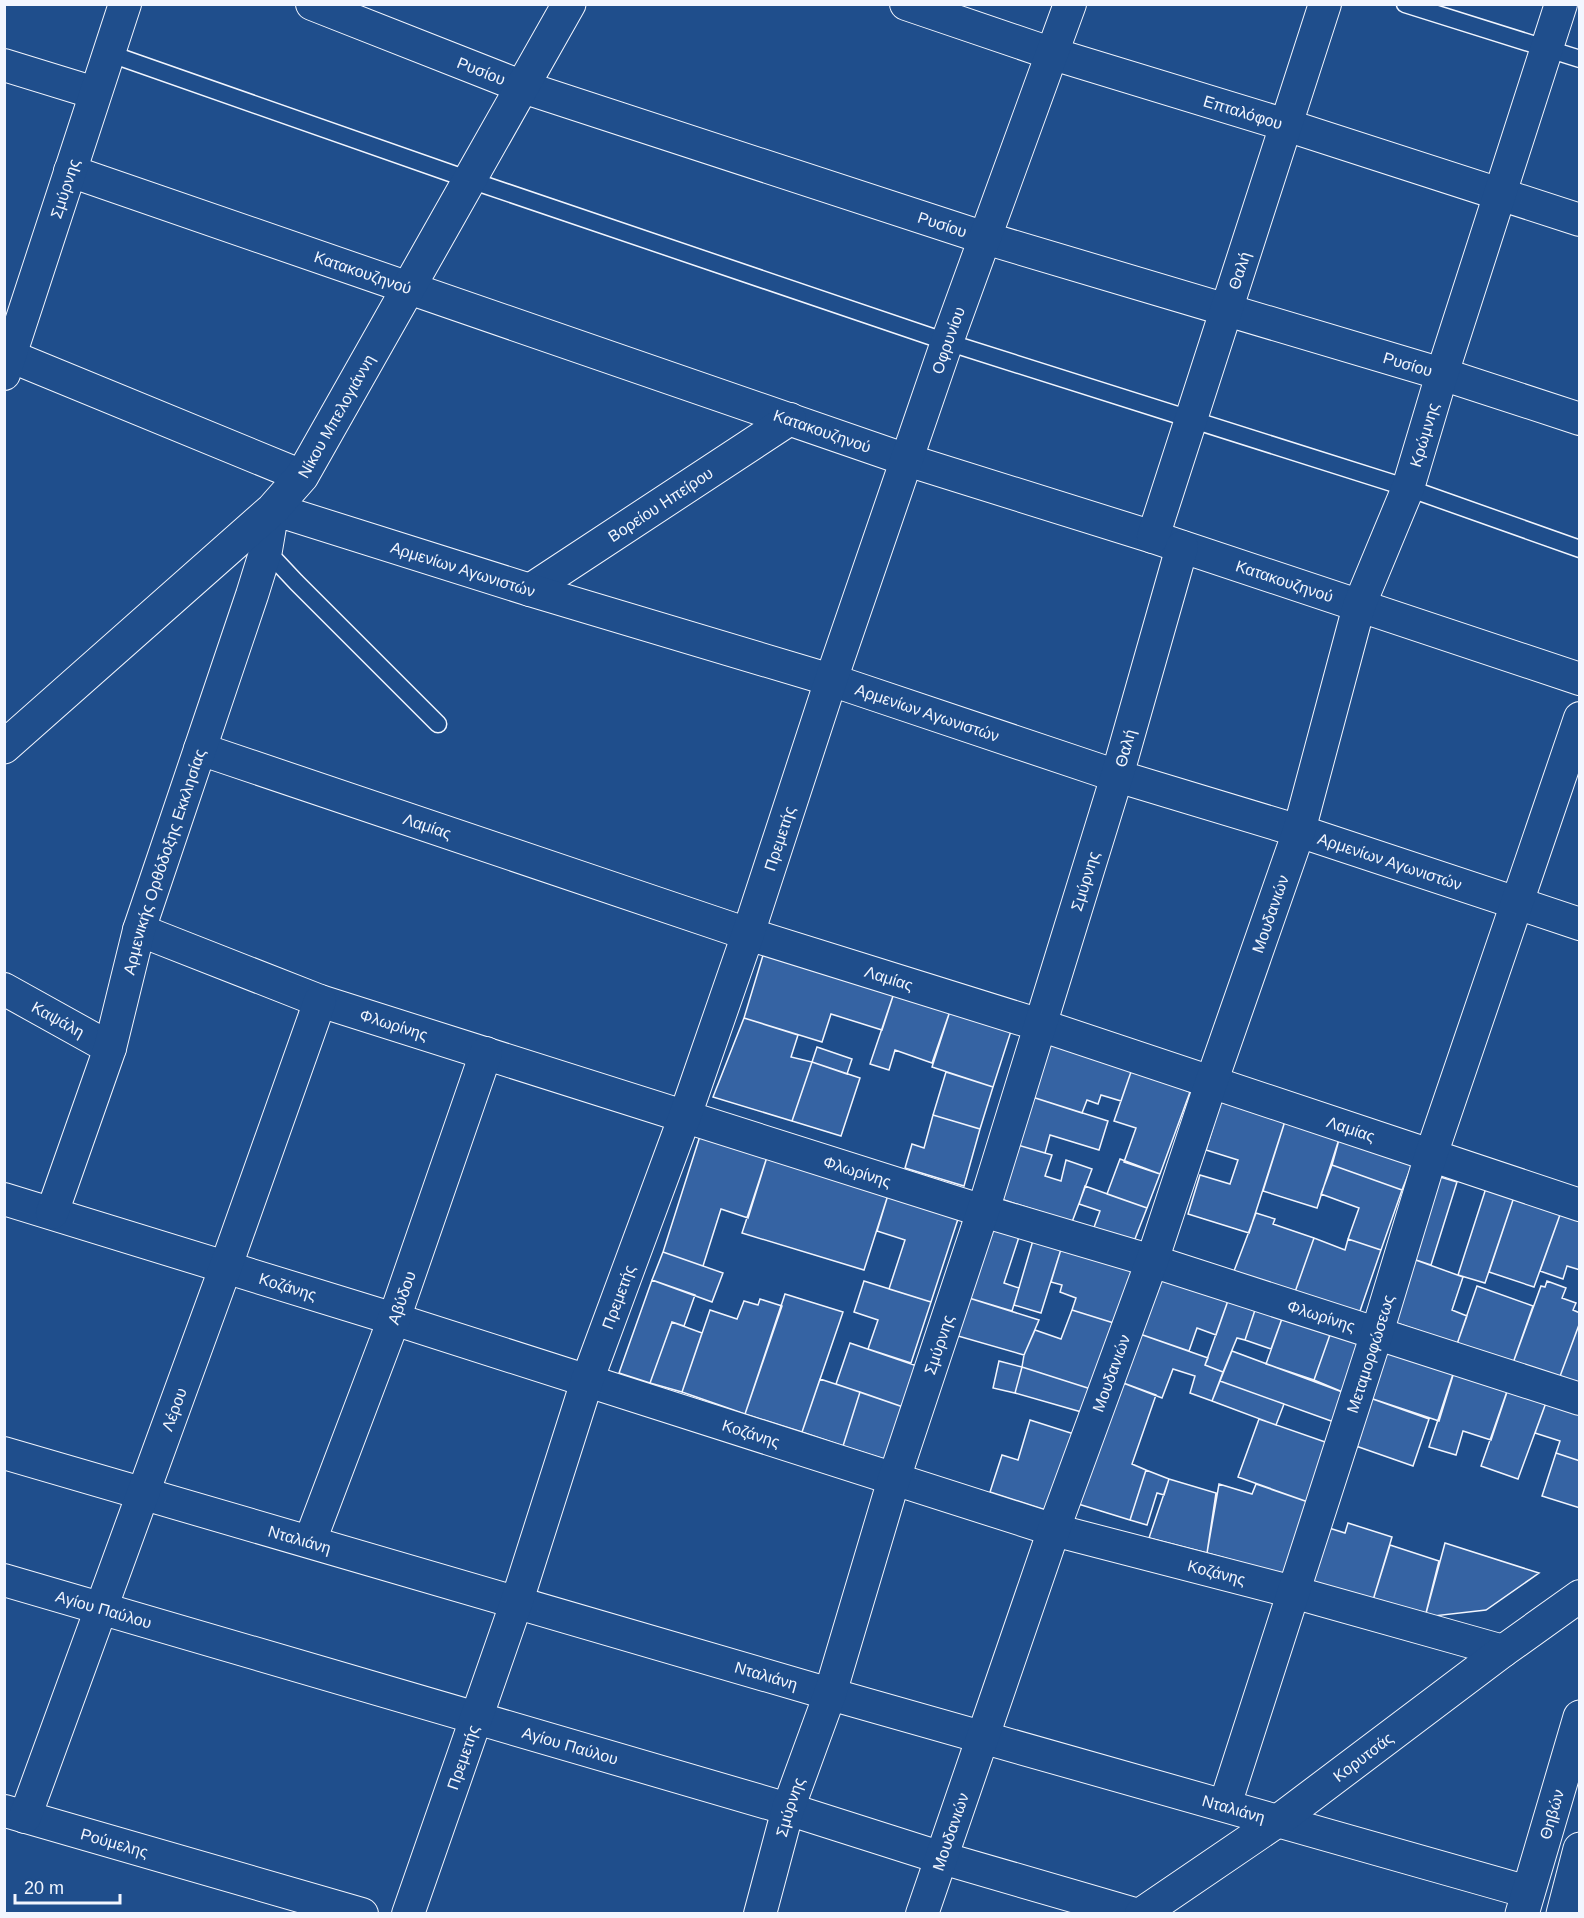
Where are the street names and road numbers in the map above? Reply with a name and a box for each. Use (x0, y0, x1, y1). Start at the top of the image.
street label: Ρυσίου (455, 54, 508, 88)
street label: Επταλόφου (1201, 92, 1285, 132)
street label: Σμύρνης (47, 157, 83, 221)
street label: Ρυσίου (916, 209, 969, 240)
street label: Κατακουζηνού (312, 248, 414, 297)
street label: Θαλή (1225, 250, 1253, 292)
street label: Οφρυνίου (929, 305, 968, 376)
street label: Ρυσίου (1381, 349, 1434, 380)
street label: Νίκου Μπελογιάννη (295, 352, 378, 481)
street label: Κρώμνης (1407, 401, 1442, 469)
street label: Κατακουζηνού (771, 407, 873, 456)
street label: Βορείου Ηπείρου (605, 464, 716, 545)
street label: Αρμενίων Αγωνιστών (389, 539, 537, 600)
street label: Κατακουζηνού (1233, 557, 1336, 605)
street label: Αρμενίων Αγωνιστών (853, 681, 1001, 745)
street label: Θαλή (1112, 727, 1139, 769)
street label: Αρμενικής Ορθόδοξης Εκκλησίας (120, 746, 209, 976)
street label: Πρεμετής (761, 804, 798, 873)
street label: Λαμίας (401, 810, 454, 842)
street label: Αρμενίων Αγωνιστών (1316, 830, 1464, 893)
street label: Σμύρνης (1068, 849, 1102, 913)
street label: Μουδανιών (1249, 873, 1292, 955)
street label: Λαμίας (863, 963, 915, 994)
street label: Καψάλη (29, 998, 87, 1041)
street label: Φλωρίνης (358, 1006, 430, 1044)
street label: Λαμίας (1325, 1113, 1377, 1145)
street label: Φλωρίνης (821, 1153, 893, 1190)
street label: Πρεμετής (599, 1262, 638, 1331)
street label: Αβύδου (385, 1269, 419, 1327)
street label: Κοζάνης (257, 1270, 319, 1304)
street label: Μεταμορφώσεως (1344, 1292, 1397, 1415)
street label: Φλωρίνης (1285, 1297, 1357, 1335)
street label: Σμύρνης (921, 1313, 957, 1377)
street label: Μουδανιών (1089, 1332, 1133, 1414)
street label: Λέρου (159, 1386, 190, 1433)
street label: Κοζάνης (720, 1417, 782, 1451)
street label: Νταλιάνη (266, 1523, 333, 1557)
street label: Κοζάνης (1186, 1557, 1248, 1588)
street label: Αγίου Παύλου (54, 1588, 154, 1632)
street label: Νταλιάνη (733, 1659, 799, 1693)
street label: Πρεμετής (444, 1723, 482, 1792)
street label: Αγίου Παύλου (520, 1724, 620, 1768)
street label: Κορυτσάς (1330, 1729, 1397, 1785)
street label: Σμύρνης (773, 1775, 808, 1839)
street label: Θηβών (1536, 1787, 1567, 1841)
street label: Μουδανιών (930, 1791, 972, 1873)
street label: Νταλιάνη (1200, 1792, 1267, 1826)
street label: Ρούμελης (79, 1825, 150, 1861)

